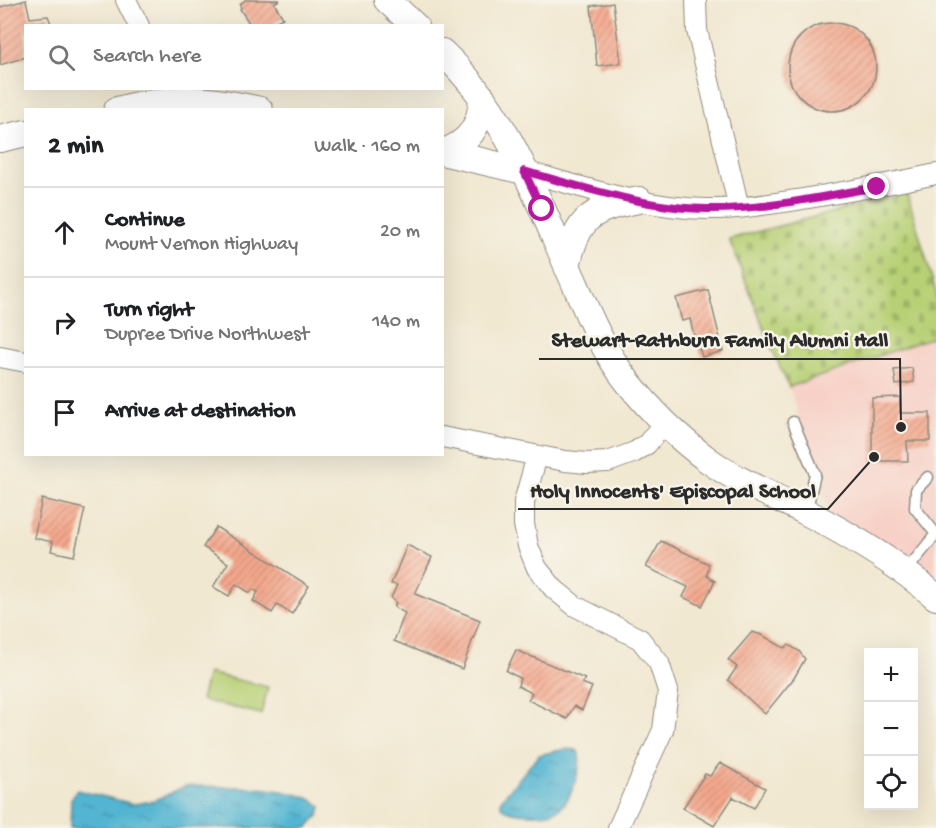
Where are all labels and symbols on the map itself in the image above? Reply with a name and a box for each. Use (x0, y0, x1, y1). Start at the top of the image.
route end (863, 173, 889, 199)
route start (528, 195, 554, 221)
callout: Stewart-Rathburn Family Alumni Hall (539, 319, 900, 359)
text: Stewart-Rathburn Family Alumni Hall (552, 329, 889, 355)
callout: Holy Innocents' Episcopal School (518, 469, 828, 509)
text: Holy Innocents' Episcopal School (530, 480, 816, 506)

